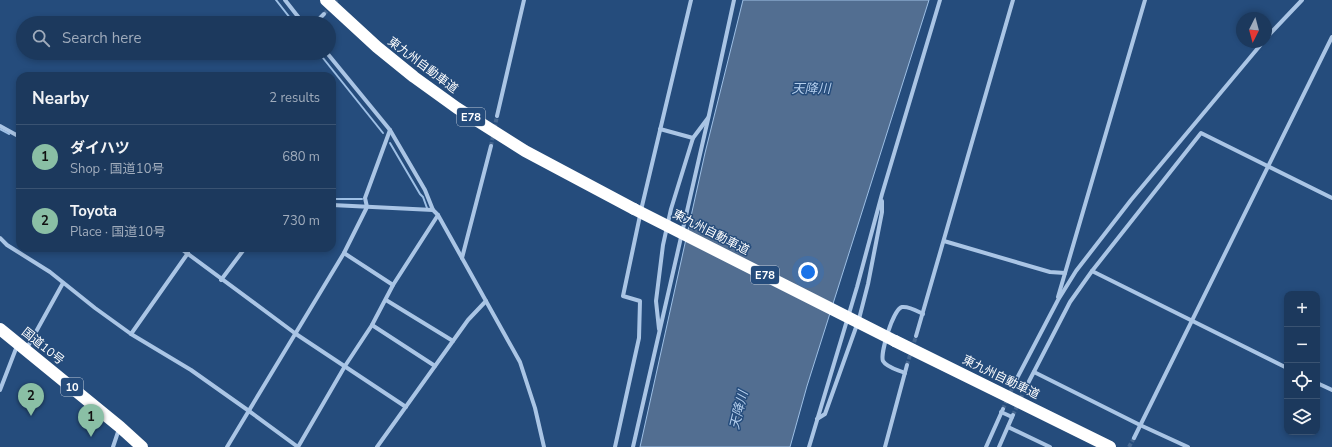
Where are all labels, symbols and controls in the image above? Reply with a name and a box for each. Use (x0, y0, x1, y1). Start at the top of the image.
north arrow (1236, 12, 1272, 48)
search box (16, 16, 336, 60)
icon: search (30, 27, 52, 49)
text: Search here (62, 28, 142, 48)
street label: 東九州自動車道 (385, 33, 461, 97)
water label: 天降川 (791, 80, 832, 98)
text: Nearby (32, 87, 89, 110)
text: 2 results (269, 89, 320, 107)
road number: E78 (457, 108, 485, 126)
text: ダイハツ (70, 138, 130, 158)
text: 1 (41, 148, 49, 166)
text: 680 m (282, 148, 320, 166)
text: Shop · 国道10号 (70, 160, 164, 178)
text: Toyota (70, 201, 117, 221)
street label: 東九州自動車道 (670, 206, 752, 258)
text: 2 (41, 212, 49, 230)
text: 730 m (282, 212, 320, 230)
text: Place · 国道10号 (70, 223, 166, 241)
your location (798, 262, 818, 282)
road number: E78 (751, 266, 779, 284)
map controls (1284, 291, 1320, 435)
button: + (1284, 291, 1320, 327)
street label: 国道10号 (18, 324, 68, 368)
button: − (1284, 327, 1320, 363)
street label: 東九州自動車道 (960, 351, 1042, 403)
button: locate (1284, 363, 1320, 399)
road number: 10 (61, 378, 83, 396)
pin: 2 (18, 383, 44, 416)
water label: 天降川 (726, 387, 753, 431)
button: layers (1284, 399, 1320, 435)
pin: 1 (78, 404, 104, 437)

